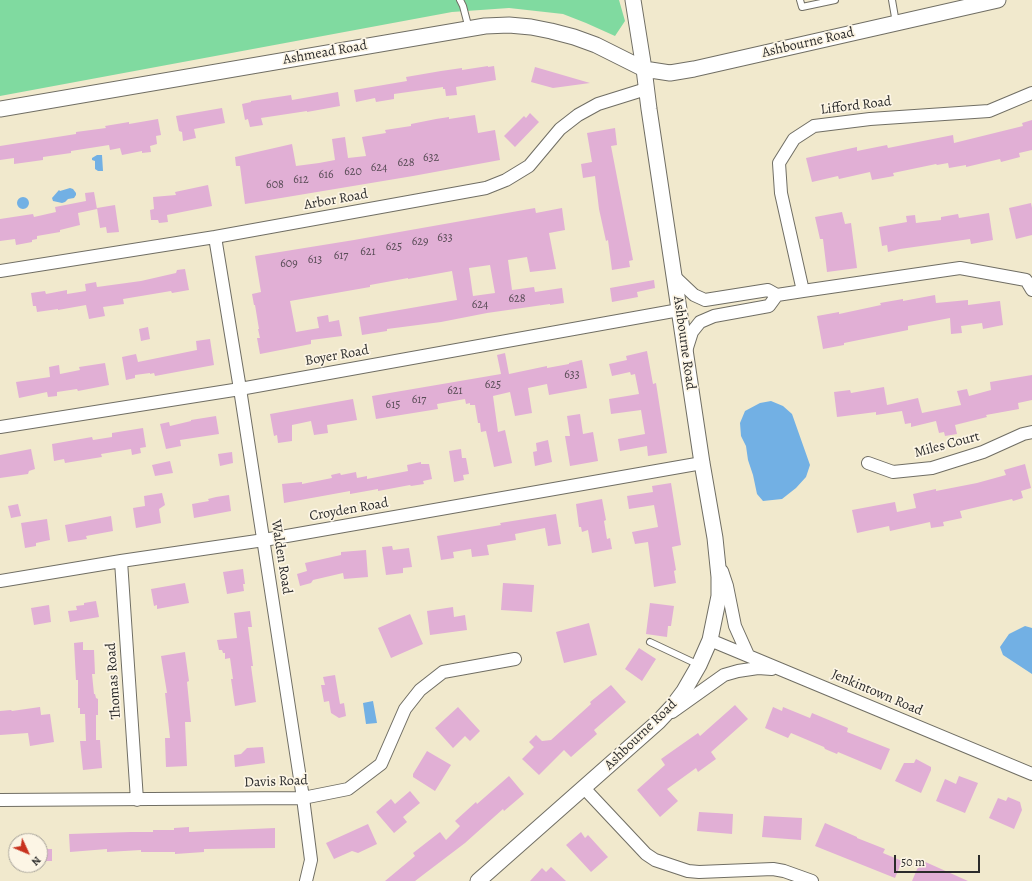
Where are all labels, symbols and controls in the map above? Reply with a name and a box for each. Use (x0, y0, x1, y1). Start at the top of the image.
street label: Ashbourne Road (760, 24, 856, 62)
street label: Ashmead Road (282, 37, 368, 69)
street label: Lifford Road (820, 93, 892, 119)
house number: 632 (423, 151, 439, 165)
house number: 628 (397, 156, 415, 170)
house number: 624 (371, 161, 387, 175)
house number: 620 (344, 165, 362, 179)
house number: 616 (318, 168, 334, 182)
house number: 612 (293, 173, 309, 187)
house number: 608 (266, 178, 284, 192)
street label: Arbor Road (303, 186, 369, 214)
house number: 633 (437, 231, 453, 245)
house number: 629 (412, 235, 428, 249)
house number: 625 (386, 240, 402, 254)
house number: 621 (360, 245, 376, 259)
house number: 617 (334, 249, 348, 263)
house number: 613 (308, 253, 322, 267)
house number: 609 (280, 257, 298, 271)
house number: 628 (508, 292, 526, 306)
street label: Ashbourne Road (669, 295, 699, 391)
house number: 624 (472, 298, 488, 312)
street label: Boyer Road (304, 342, 370, 370)
house number: 633 (564, 368, 580, 382)
house number: 625 (485, 378, 501, 392)
house number: 621 (447, 384, 463, 398)
house number: 617 (412, 393, 426, 407)
house number: 615 (386, 398, 400, 412)
street label: Miles Court (913, 428, 981, 462)
street label: Croyden Road (308, 495, 390, 525)
street label: Walden Road (267, 519, 295, 595)
street label: Thomas Road (103, 642, 125, 720)
street label: Jenkintown Road (829, 666, 925, 720)
street label: Ashbourne Road (601, 696, 681, 774)
street label: Davis Road (244, 772, 308, 792)
north arrow (8, 833, 48, 873)
scale bar (896, 847, 982, 873)
text: N (28, 853, 44, 869)
text: 50 m (901, 854, 925, 870)

